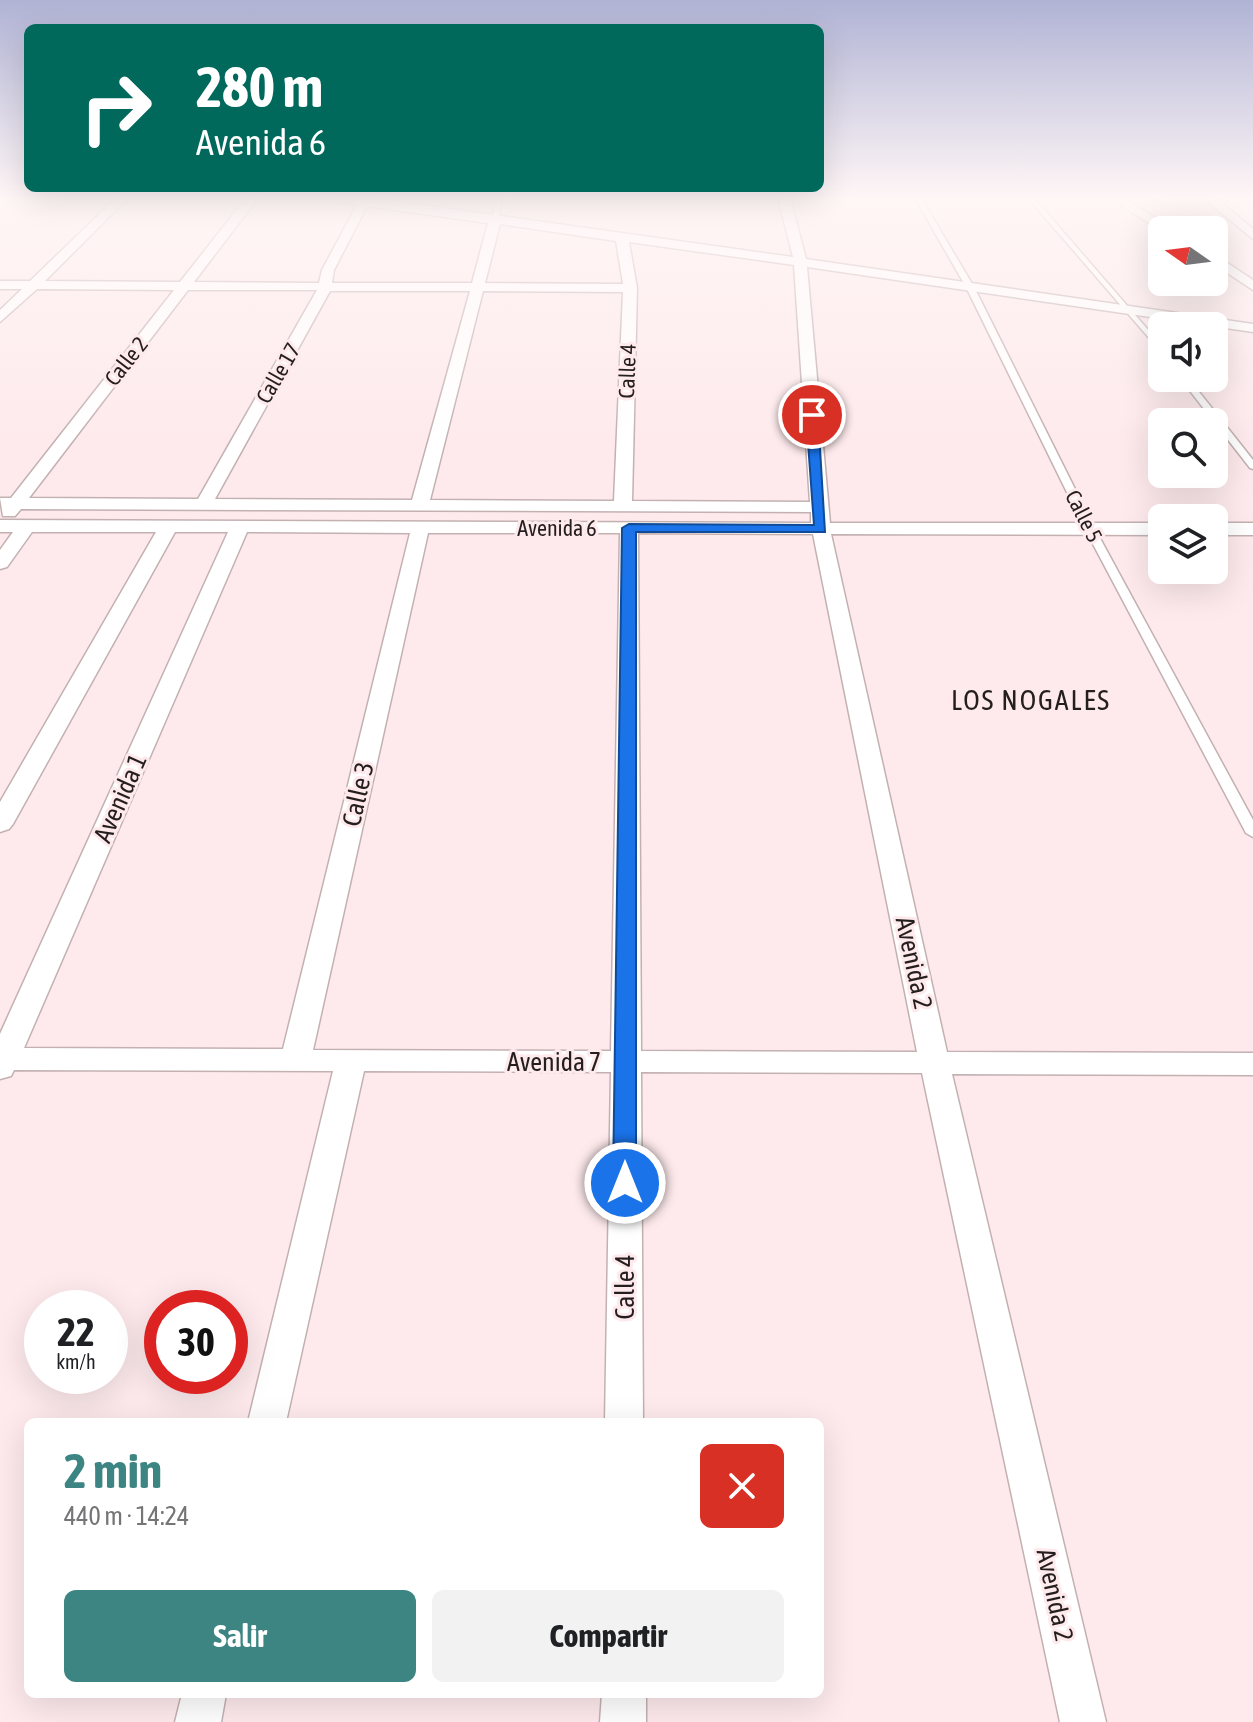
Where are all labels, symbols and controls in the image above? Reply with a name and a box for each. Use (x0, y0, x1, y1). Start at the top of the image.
text: 280 m (196, 55, 323, 119)
icon: right (64, 56, 168, 160)
text: Avenida 6 (196, 121, 326, 163)
north arrow (1148, 216, 1228, 296)
map controls (1148, 216, 1228, 584)
button: sound (1148, 312, 1228, 392)
street label: Calle 2 (99, 331, 153, 391)
street label: Calle 17 (250, 338, 306, 408)
street label: Calle 4 (613, 343, 641, 399)
pin (778, 381, 846, 449)
icon: arrive (790, 393, 834, 437)
button: search (1148, 408, 1228, 488)
street label: Calle 5 (1060, 486, 1108, 546)
button: layers (1148, 504, 1228, 584)
street label: Avenida 6 (517, 515, 597, 541)
district label: LOS NOGALES (951, 684, 1111, 716)
street label: Avenida 1 (87, 749, 153, 847)
street label: Calle 3 (336, 759, 380, 829)
street label: Avenida 2 (890, 914, 938, 1012)
street label: Avenida 7 (507, 1047, 601, 1077)
position arrow (583, 1141, 667, 1225)
street label: Calle 4 (610, 1255, 640, 1319)
speed limit sign: 30 (144, 1290, 248, 1394)
text: 22 (57, 1309, 95, 1354)
text: km/h (56, 1350, 96, 1373)
text: 2 min (64, 1443, 162, 1498)
button: close (700, 1444, 784, 1528)
text: 440 m · 14:24 (64, 1501, 189, 1531)
street label: Avenida 2 (1031, 1546, 1079, 1644)
button: Salir (64, 1590, 416, 1682)
button: Compartir (432, 1590, 784, 1682)

